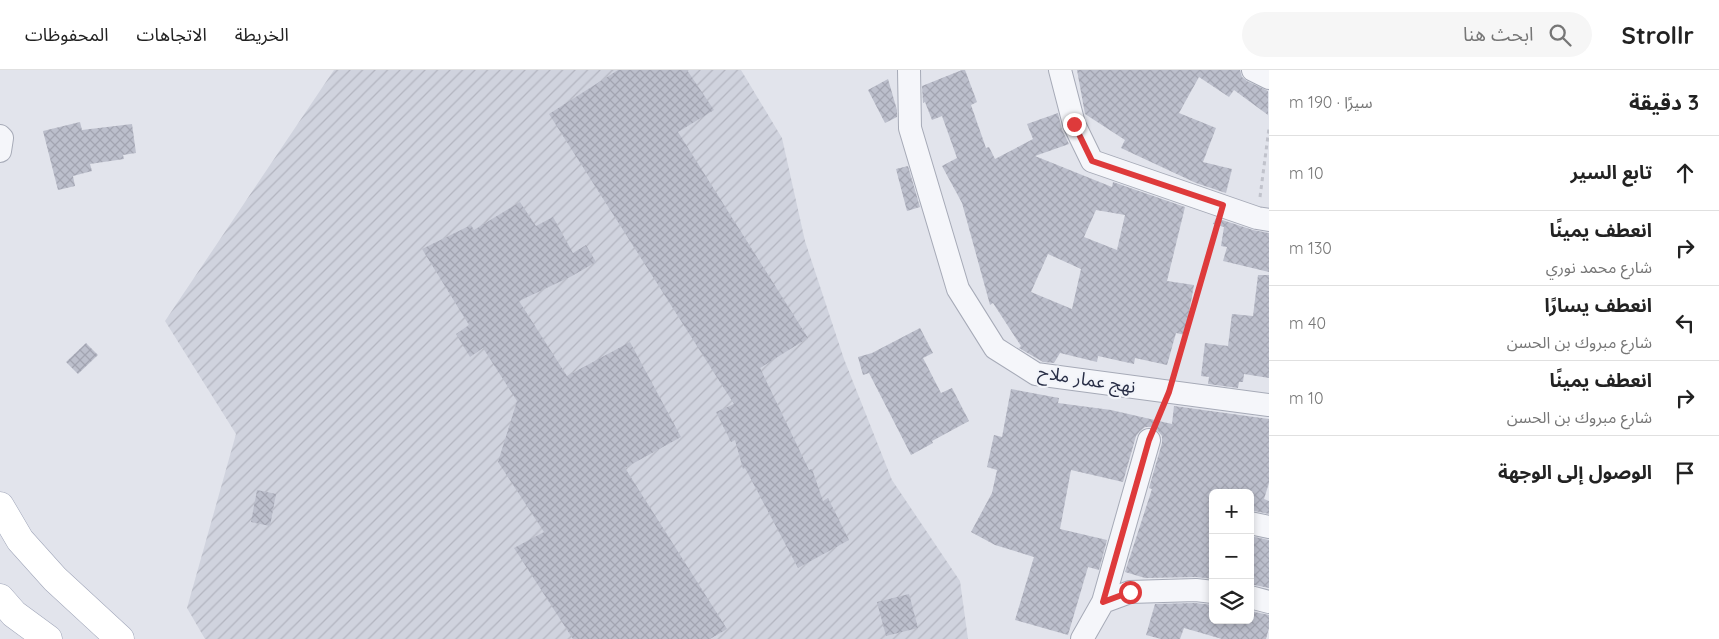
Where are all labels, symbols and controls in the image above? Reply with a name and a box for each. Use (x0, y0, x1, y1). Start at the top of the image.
search box (1242, 12, 1592, 57)
text: Strollr (1622, 20, 1694, 50)
icon: search (1546, 21, 1574, 49)
text: ابحث هنا (1463, 22, 1534, 46)
text: المحفوظات (25, 23, 109, 46)
text: الاتجاهات (137, 23, 207, 46)
text: الخريطة (235, 23, 289, 46)
text: 3 دقيقة (1629, 89, 1699, 115)
text: سيرًا · 190 m (1289, 92, 1372, 112)
route end (1063, 113, 1086, 136)
icon: ahead (1671, 159, 1699, 187)
text: تابع السير (1570, 160, 1652, 184)
text: 10 m (1289, 163, 1323, 183)
text: انعطف يمينًا (1550, 218, 1652, 242)
icon: right (1671, 234, 1699, 262)
text: 130 m (1289, 238, 1332, 258)
text: شارع محمد نوري (1546, 257, 1652, 277)
text: انعطف يسارًا (1545, 293, 1652, 317)
icon: left (1671, 309, 1699, 337)
text: 40 m (1289, 313, 1326, 333)
text: شارع مبروك بن الحسن (1507, 332, 1652, 352)
street label: نهج عمار ملاح (1036, 360, 1137, 400)
text: انعطف يمينًا (1550, 368, 1652, 392)
icon: right (1671, 384, 1699, 412)
text: 10 m (1289, 388, 1323, 408)
text: شارع مبروك بن الحسن (1507, 407, 1652, 427)
icon: arrive (1671, 459, 1699, 487)
text: الوصول إلى الوجهة (1498, 460, 1652, 484)
map controls (1209, 489, 1254, 624)
button: + (1209, 489, 1254, 534)
button: − (1209, 534, 1254, 579)
button: layers (1209, 579, 1254, 624)
route start (1119, 581, 1142, 604)

